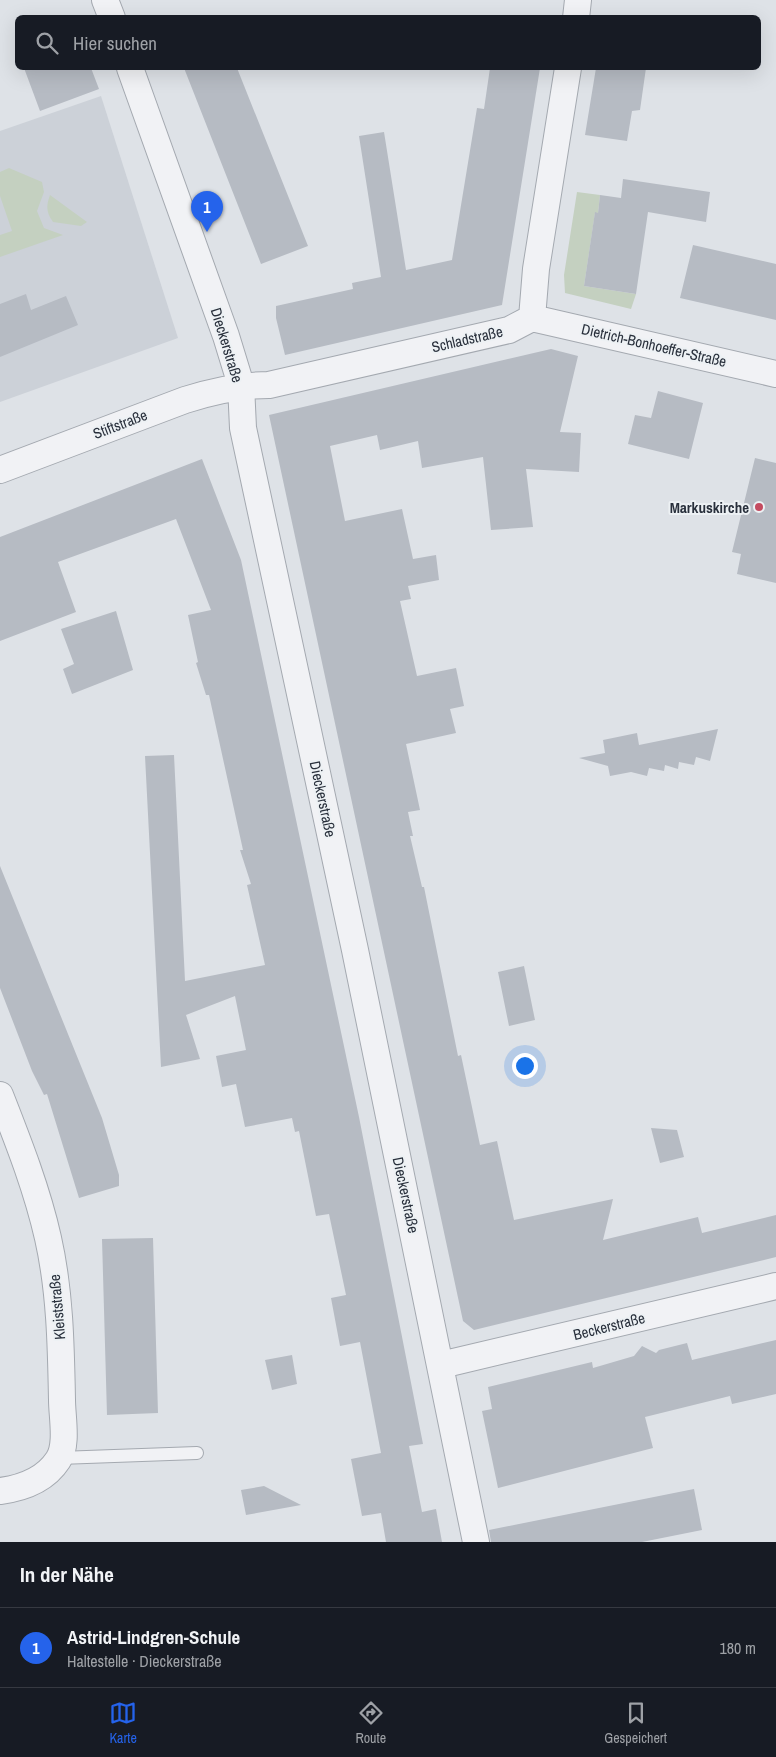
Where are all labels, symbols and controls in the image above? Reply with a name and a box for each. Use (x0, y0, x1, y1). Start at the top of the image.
search box (15, 15, 761, 70)
icon: search (33, 29, 61, 57)
text: Hier suchen (73, 30, 157, 56)
pin: 1 (191, 191, 223, 232)
street label: Dieckerstraße (206, 305, 248, 385)
street label: Dietrich-Bonhoeffer-Straße (579, 318, 729, 372)
street label: Schladstraße (429, 321, 505, 357)
street label: Stiftstraße (90, 404, 150, 444)
place label: Markuskirche (670, 497, 749, 518)
marker: Markuskirche (753, 501, 765, 513)
street label: Dieckerstraße (305, 759, 341, 839)
your location (512, 1053, 538, 1079)
street label: Dieckerstraße (388, 1155, 424, 1235)
street label: Kleiststraße (44, 1273, 70, 1341)
street label: Beckerstraße (571, 1307, 647, 1345)
text: In der Nähe (20, 1560, 114, 1589)
text: Astrid-Lindgren-Schule (67, 1624, 240, 1650)
text: 1 (32, 1637, 40, 1659)
text: 180 m (720, 1637, 756, 1659)
text: Haltestelle · Dieckerstraße (67, 1650, 222, 1672)
tab: Karte (109, 1699, 137, 1747)
tab: Route (355, 1699, 386, 1747)
tab: Gespeichert (604, 1699, 667, 1747)

